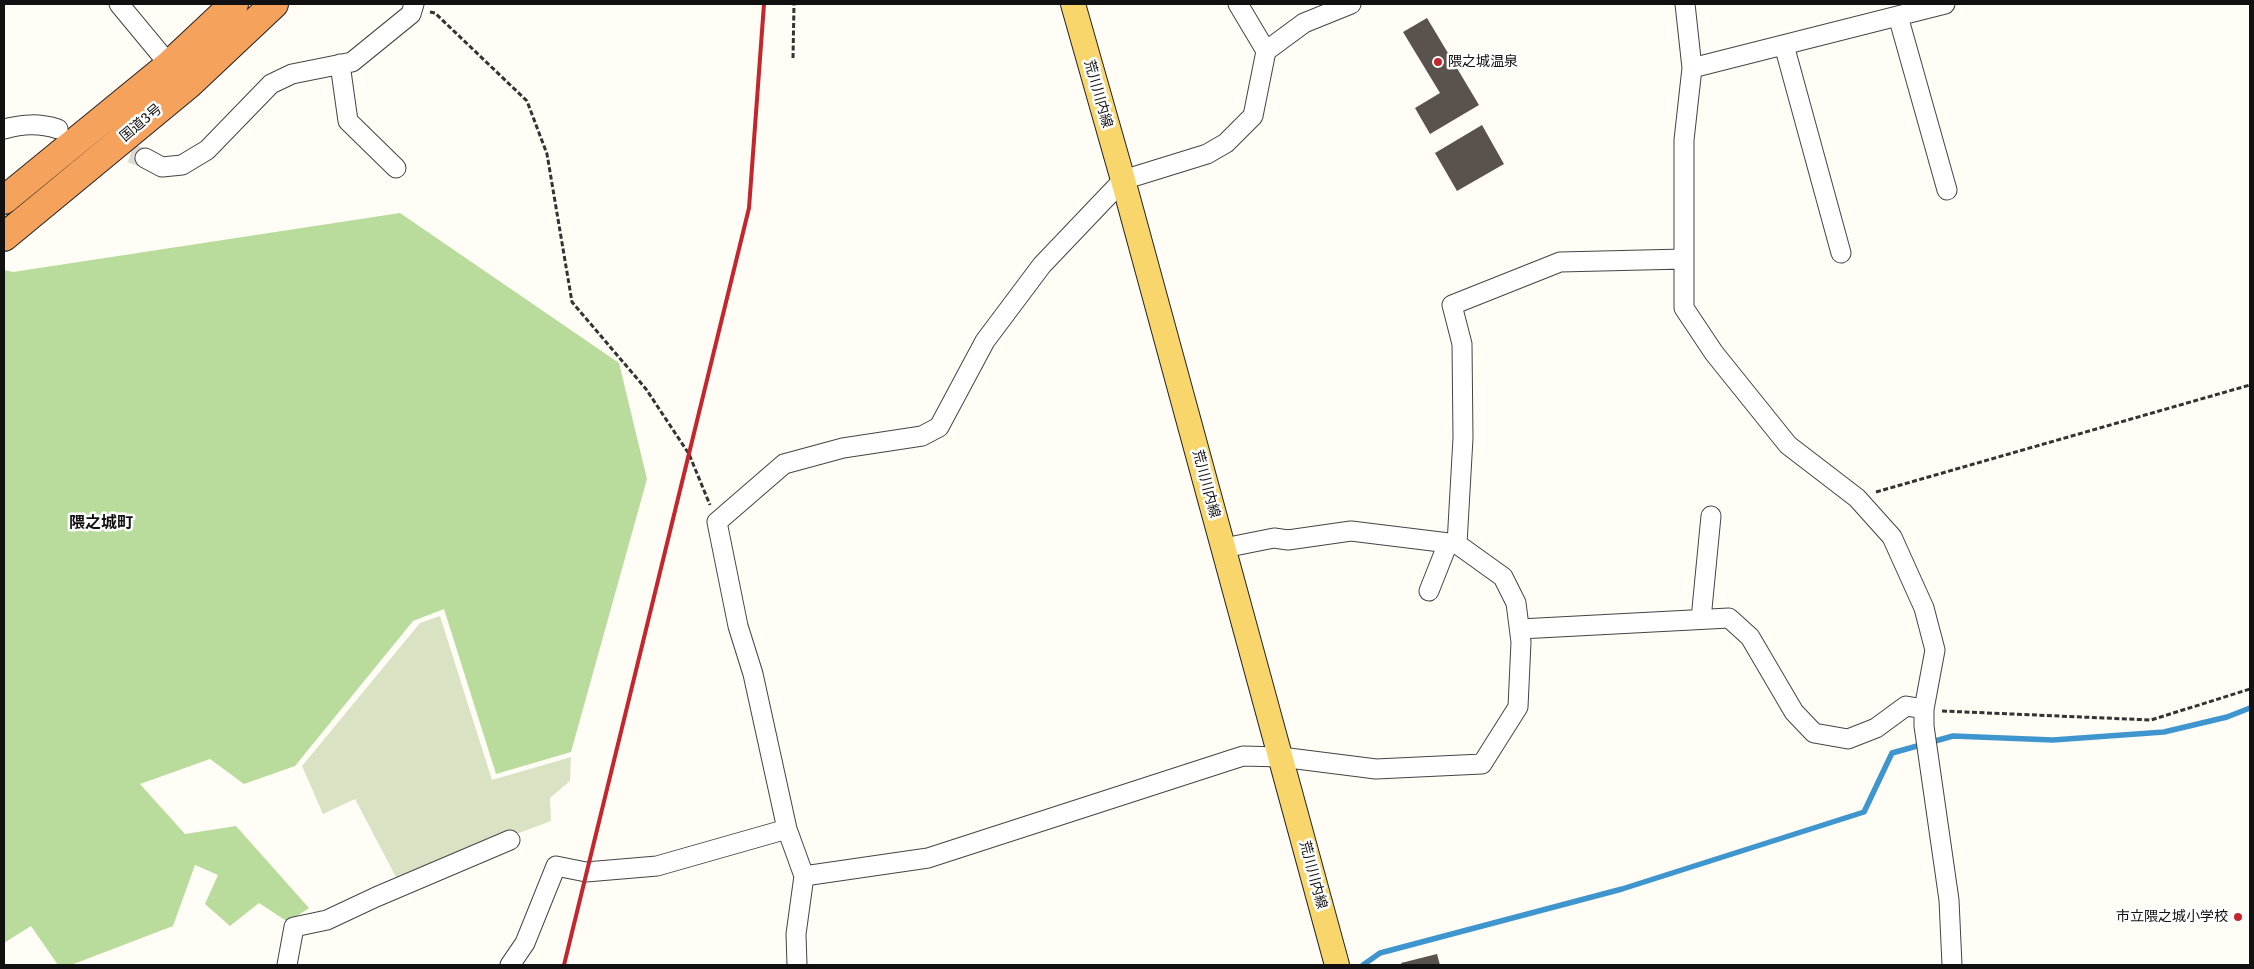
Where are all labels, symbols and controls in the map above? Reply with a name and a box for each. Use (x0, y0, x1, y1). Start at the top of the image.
place label: 隈之城温泉 (1448, 54, 1518, 70)
marker: 隈之城温泉 (1432, 56, 1444, 68)
street label: 荒川川内線 (1080, 58, 1116, 130)
street label: 国道3号 (117, 101, 165, 145)
street label: 荒川川内線 (1189, 448, 1223, 520)
district label: 隈之城町 (69, 513, 133, 533)
street label: 荒川川内線 (1296, 839, 1330, 911)
place label: 市立隈之城小学校 (2116, 909, 2228, 925)
marker: 市立隈之城小学校 (2232, 911, 2244, 923)

